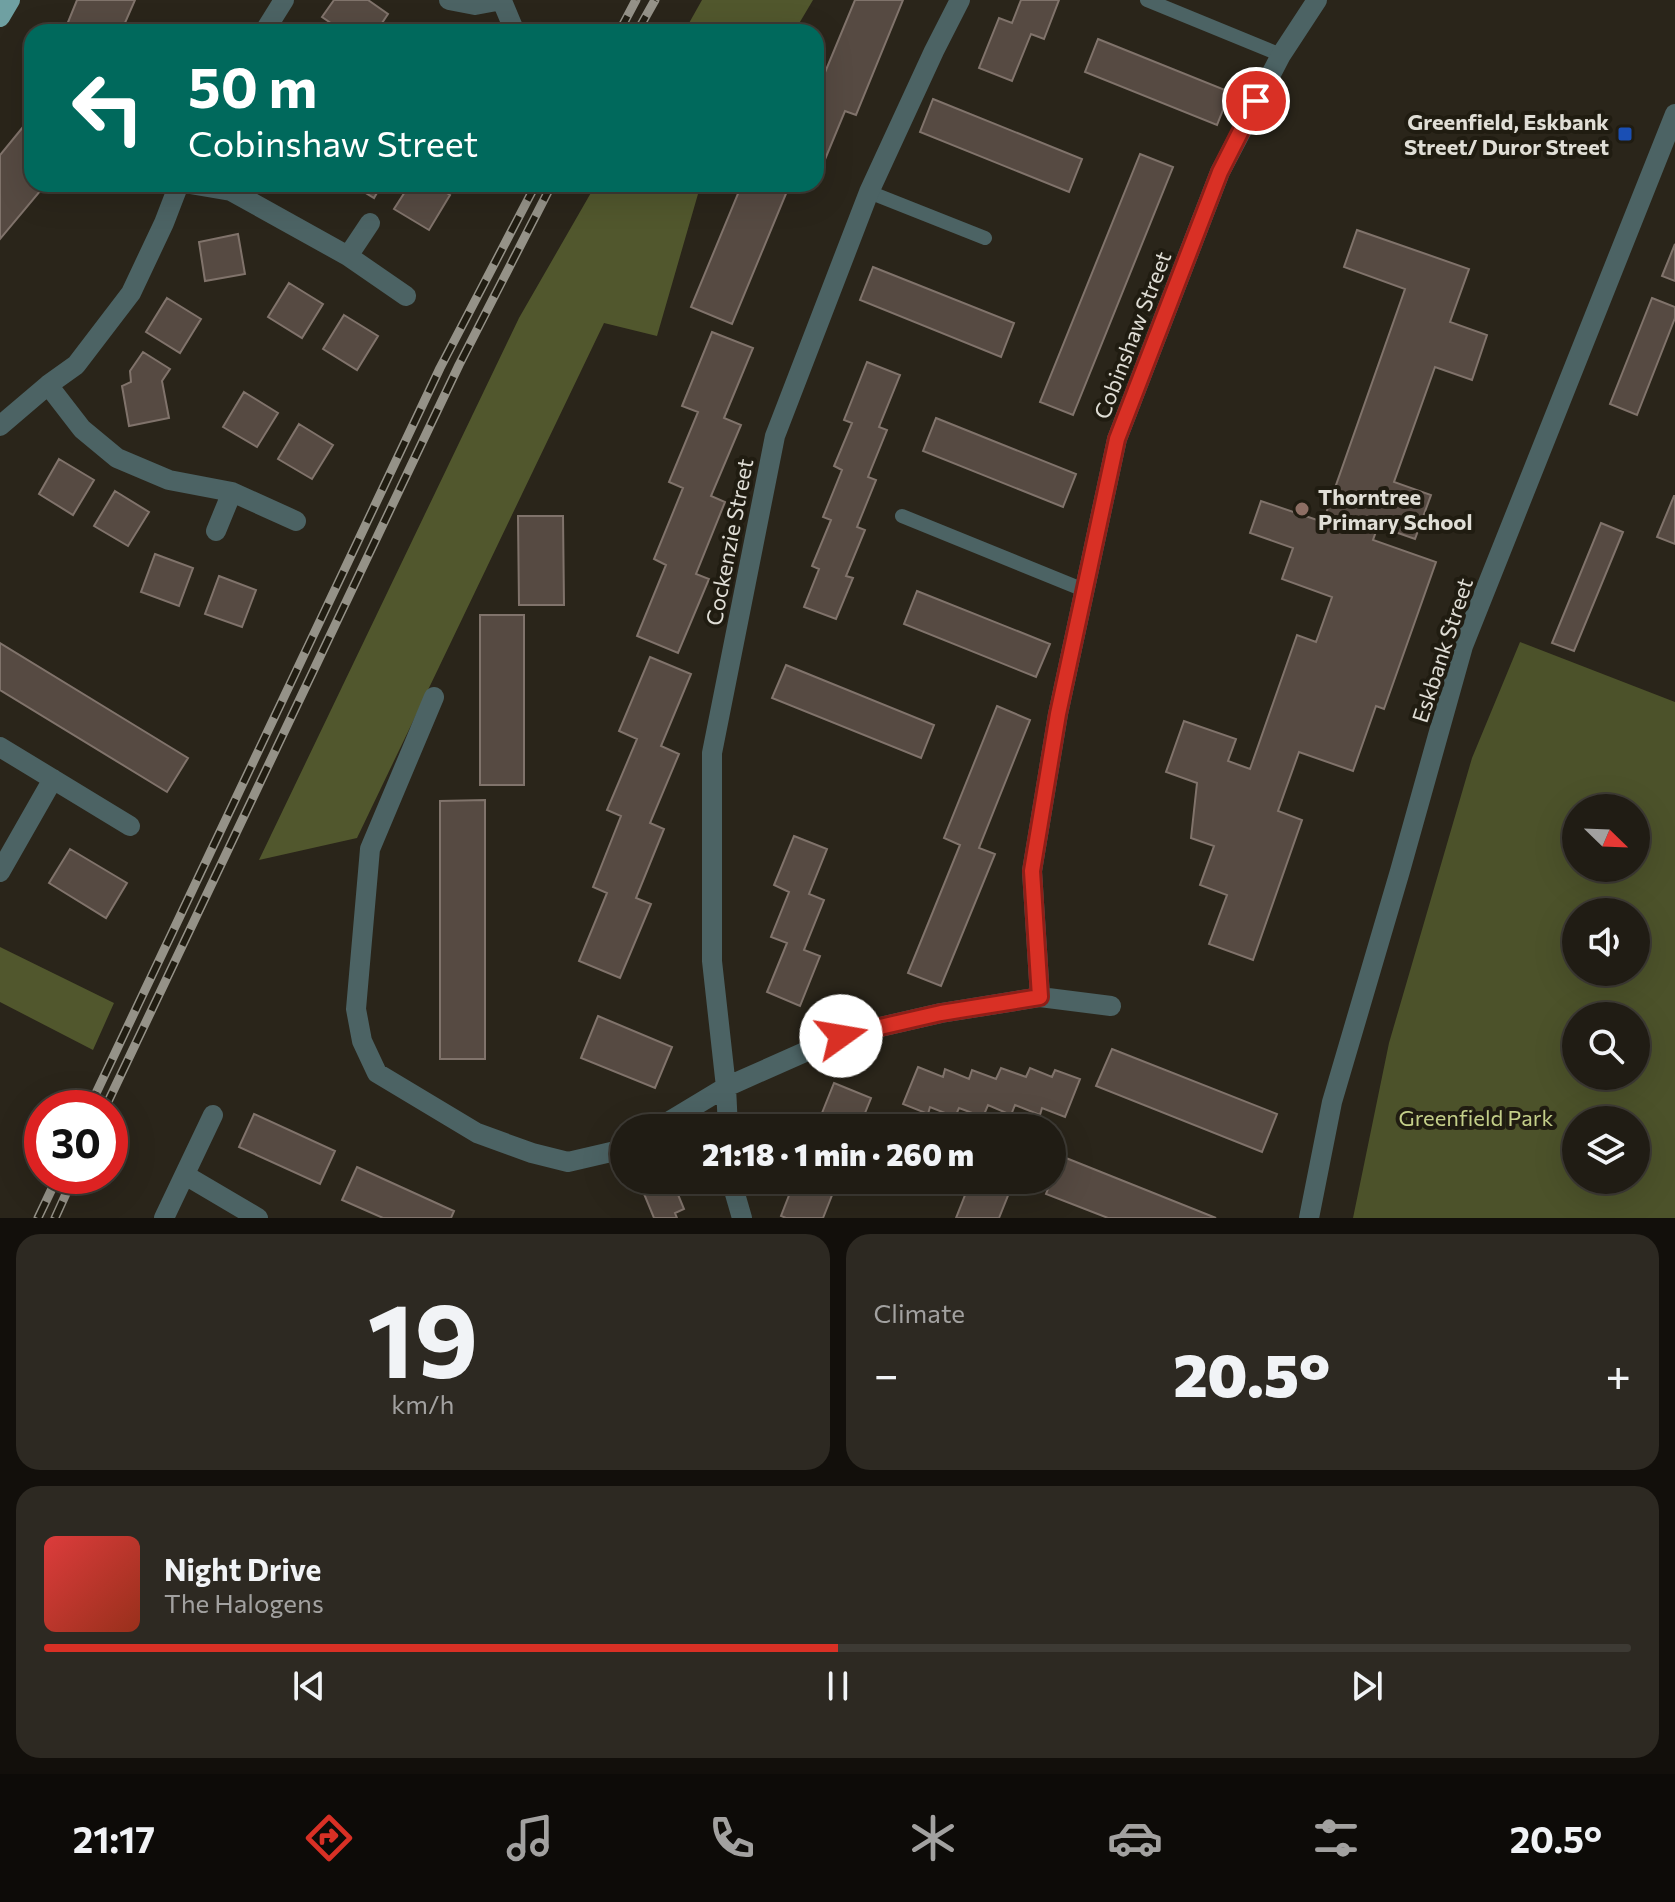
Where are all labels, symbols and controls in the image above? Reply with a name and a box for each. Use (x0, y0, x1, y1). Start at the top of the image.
text: 50 m (188, 51, 317, 120)
icon: left (56, 56, 160, 160)
pin (1222, 67, 1290, 135)
icon: arrive (1234, 79, 1278, 123)
place label: Greenfield, Eskbank Street/ Duror Street (1404, 108, 1609, 160)
text: Cobinshaw Street (188, 120, 478, 164)
marker: Greenfield, Eskbank Street/ Duror Street (1616, 125, 1634, 143)
street label: Cobinshaw Street (1088, 247, 1176, 423)
street label: Cockenzie Street (700, 456, 758, 628)
place label: Thorntree Primary School (1318, 483, 1473, 535)
marker: Thorntree Primary School (1293, 500, 1311, 518)
street label: Eskbank Street (1406, 574, 1478, 726)
north arrow (1562, 794, 1650, 882)
map controls (1562, 794, 1650, 1194)
button: sound (1562, 898, 1650, 986)
position arrow (799, 994, 883, 1078)
button: search (1562, 1002, 1650, 1090)
speed limit sign: 30 (24, 1090, 128, 1194)
park label: Greenfield Park (1399, 1104, 1553, 1131)
button: layers (1562, 1106, 1650, 1194)
text: 21:18 · 1 min · 260 m (702, 1135, 974, 1172)
text: 19 (367, 1272, 478, 1399)
text: Climate (874, 1297, 965, 1328)
text: 20.5° (1173, 1336, 1330, 1409)
text: − (874, 1346, 899, 1400)
text: + (1605, 1346, 1631, 1400)
text: km/h (391, 1388, 454, 1419)
text: Night Drive (164, 1550, 321, 1587)
text: The Halogens (164, 1587, 324, 1618)
icon: previous (287, 1664, 331, 1708)
icon: pause (816, 1664, 860, 1708)
icon: next (1345, 1664, 1389, 1708)
icon: directions (301, 1810, 357, 1866)
icon: music (502, 1810, 558, 1866)
icon: phone (704, 1810, 760, 1866)
icon: climate (905, 1810, 961, 1866)
icon: car (1107, 1810, 1163, 1866)
icon: filters (1308, 1810, 1364, 1866)
text: 21:17 (73, 1816, 155, 1860)
text: 20.5° (1510, 1816, 1602, 1860)

